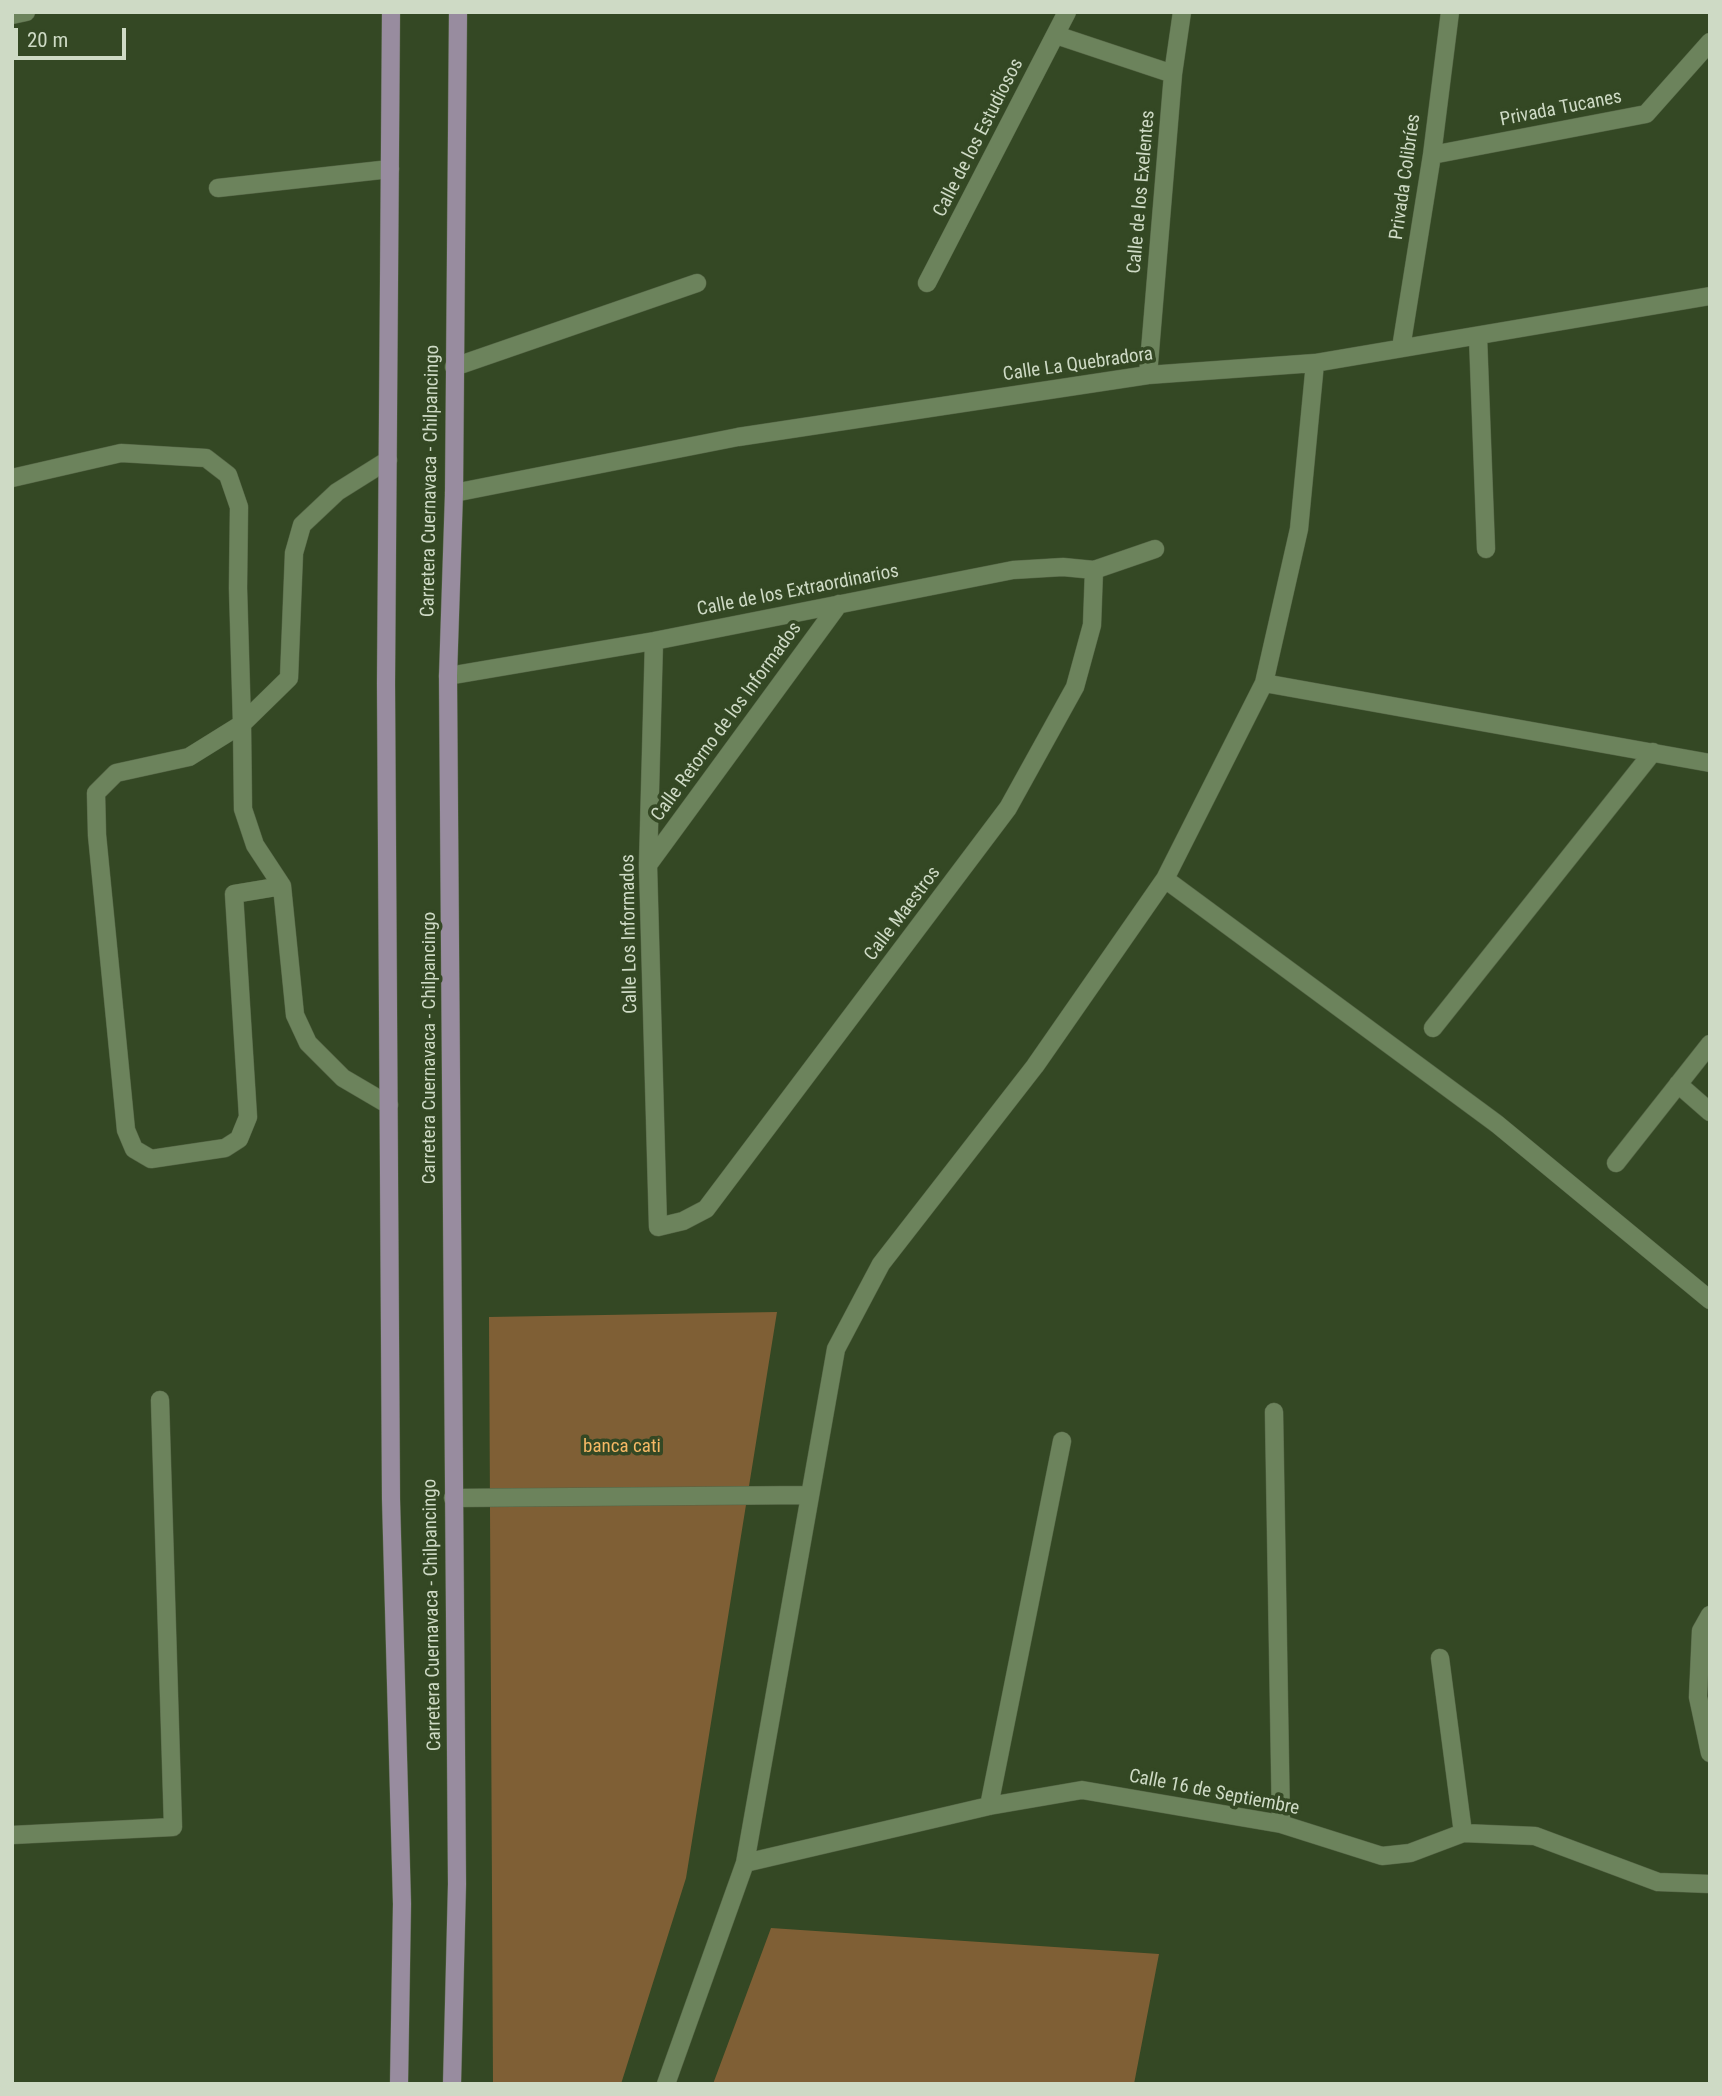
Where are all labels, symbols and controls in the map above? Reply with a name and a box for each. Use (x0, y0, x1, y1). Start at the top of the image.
scale bar (18, 14, 130, 58)
text: 20 m (27, 28, 68, 52)
street label: Calle de los Estudiosos (929, 55, 1029, 221)
street label: Privada Tucanes (1498, 86, 1624, 132)
street label: Calle de los Exelentes (1124, 109, 1160, 275)
street label: Privada Colibríes (1386, 113, 1426, 241)
street label: Calle La Quebradora (1002, 343, 1154, 387)
street label: Carretera Cuernavaca - Chilpancingo (417, 345, 445, 617)
street label: Calle de los Extraordinarios (695, 560, 901, 622)
street label: Calle Retorno de los Informados (647, 618, 807, 826)
street label: Calle Los Informados (617, 854, 643, 1014)
street label: Calle Maestros (860, 862, 946, 966)
street label: Carretera Cuernavaca - Chilpancingo (419, 912, 441, 1184)
park label: banca cati (583, 1436, 661, 1458)
street label: Carretera Cuernavaca - Chilpancingo (419, 1479, 447, 1751)
street label: Calle 16 de Septiembre (1127, 1765, 1301, 1821)

